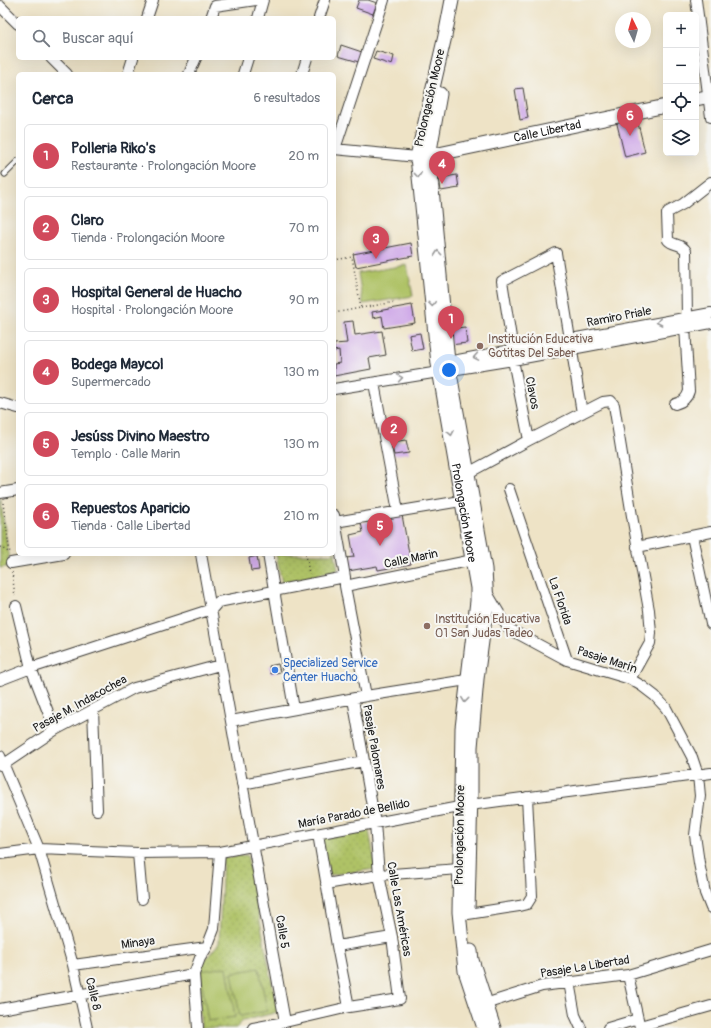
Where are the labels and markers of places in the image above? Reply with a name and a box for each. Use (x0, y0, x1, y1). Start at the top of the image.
pin: 6 (617, 103, 643, 136)
pin: 4 (429, 151, 455, 184)
pin: 3 (363, 226, 389, 259)
pin: 1 (438, 306, 464, 339)
place label: Institución Educativa Gotitas Del Saber (488, 332, 594, 361)
marker: Institución Educativa Gotitas Del Saber (475, 341, 485, 351)
pin: 2 (381, 416, 407, 449)
pin: 5 (367, 513, 393, 546)
place label: Institución Educativa 01 San Judas Tadeo (435, 612, 541, 641)
marker: Institución Educativa 01 San Judas Tadeo (422, 621, 432, 631)
place label: Specialized Service Center Huacho (283, 656, 378, 685)
marker: Specialized Service Center Huacho (270, 665, 280, 675)

